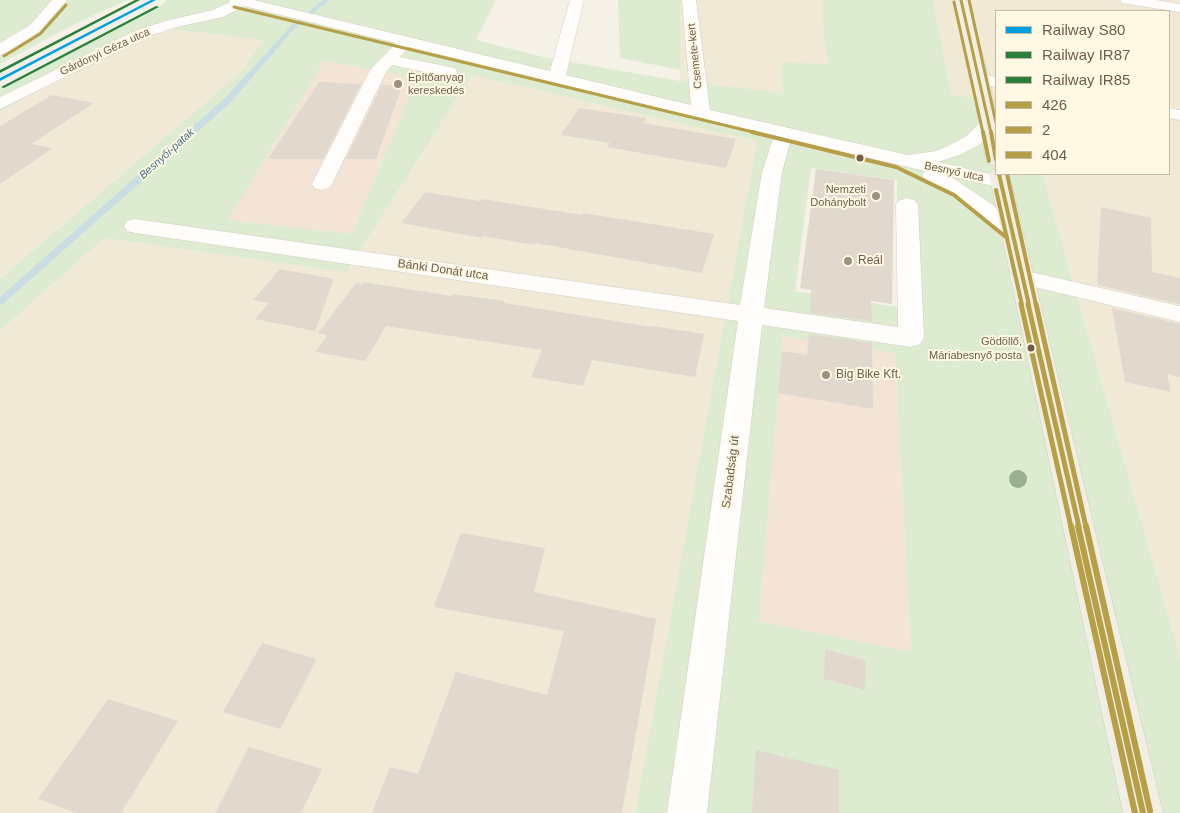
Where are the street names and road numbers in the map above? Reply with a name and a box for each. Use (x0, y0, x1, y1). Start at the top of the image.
street label: Csemete-kert (685, 22, 705, 90)
street label: Gárdonyi Géza utca (58, 25, 152, 79)
street label: Besnyő utca (923, 159, 985, 185)
street label: Bánki Donát utca (397, 257, 489, 283)
street label: Szabadság út (719, 435, 743, 509)

